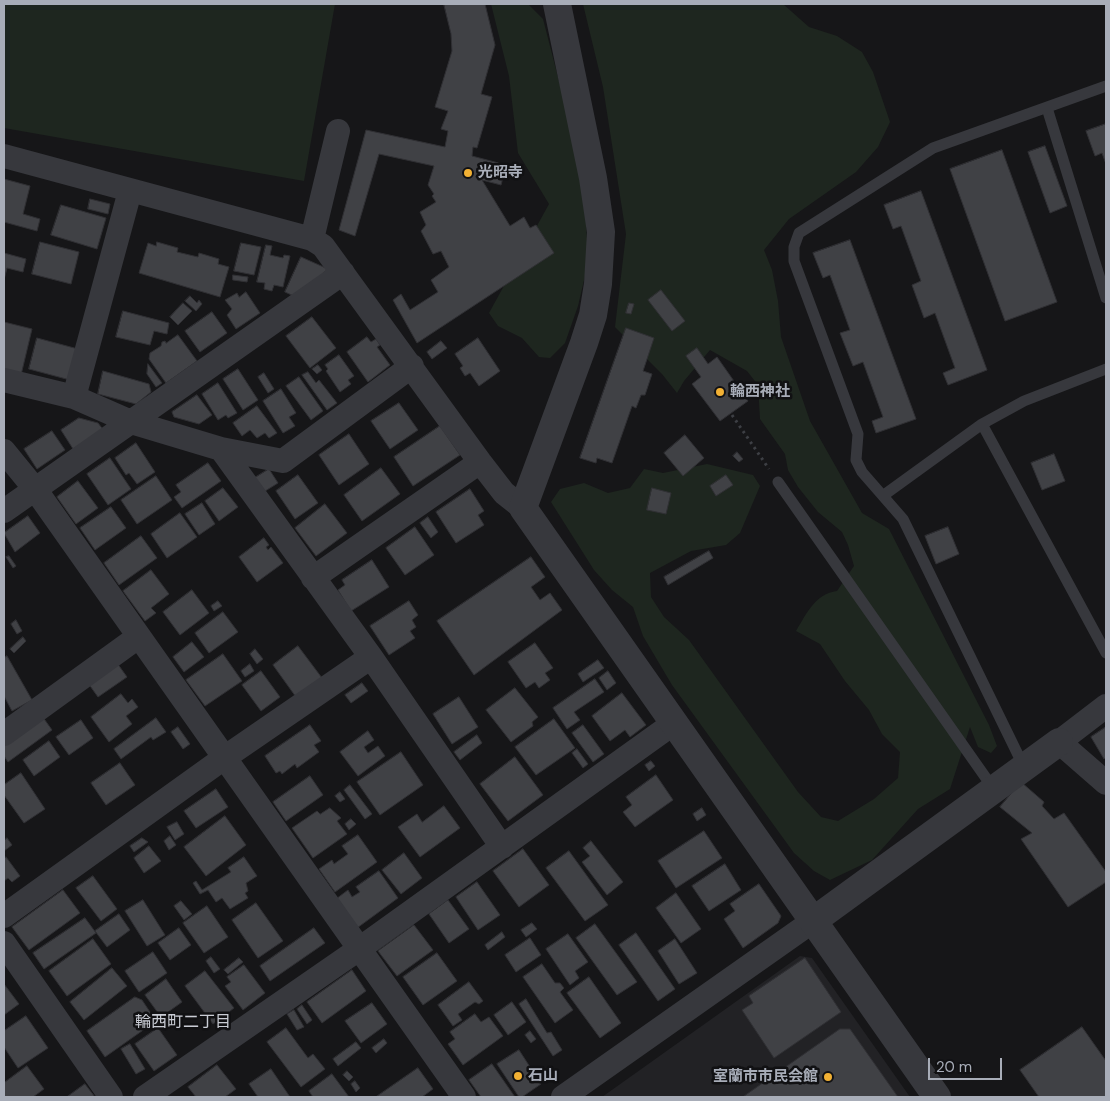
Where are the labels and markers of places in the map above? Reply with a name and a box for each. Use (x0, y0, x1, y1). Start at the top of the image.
place label: 光昭寺 (478, 164, 523, 182)
marker: 光昭寺 (462, 167, 474, 179)
place label: 輪西神社 (730, 383, 790, 401)
marker: 輪西神社 (714, 386, 726, 398)
place label: 石山 (528, 1067, 558, 1085)
place label: 室蘭市市民会館 (713, 1068, 818, 1086)
marker: 石山 (512, 1070, 524, 1082)
marker: 室蘭市市民会館 (822, 1071, 834, 1083)

